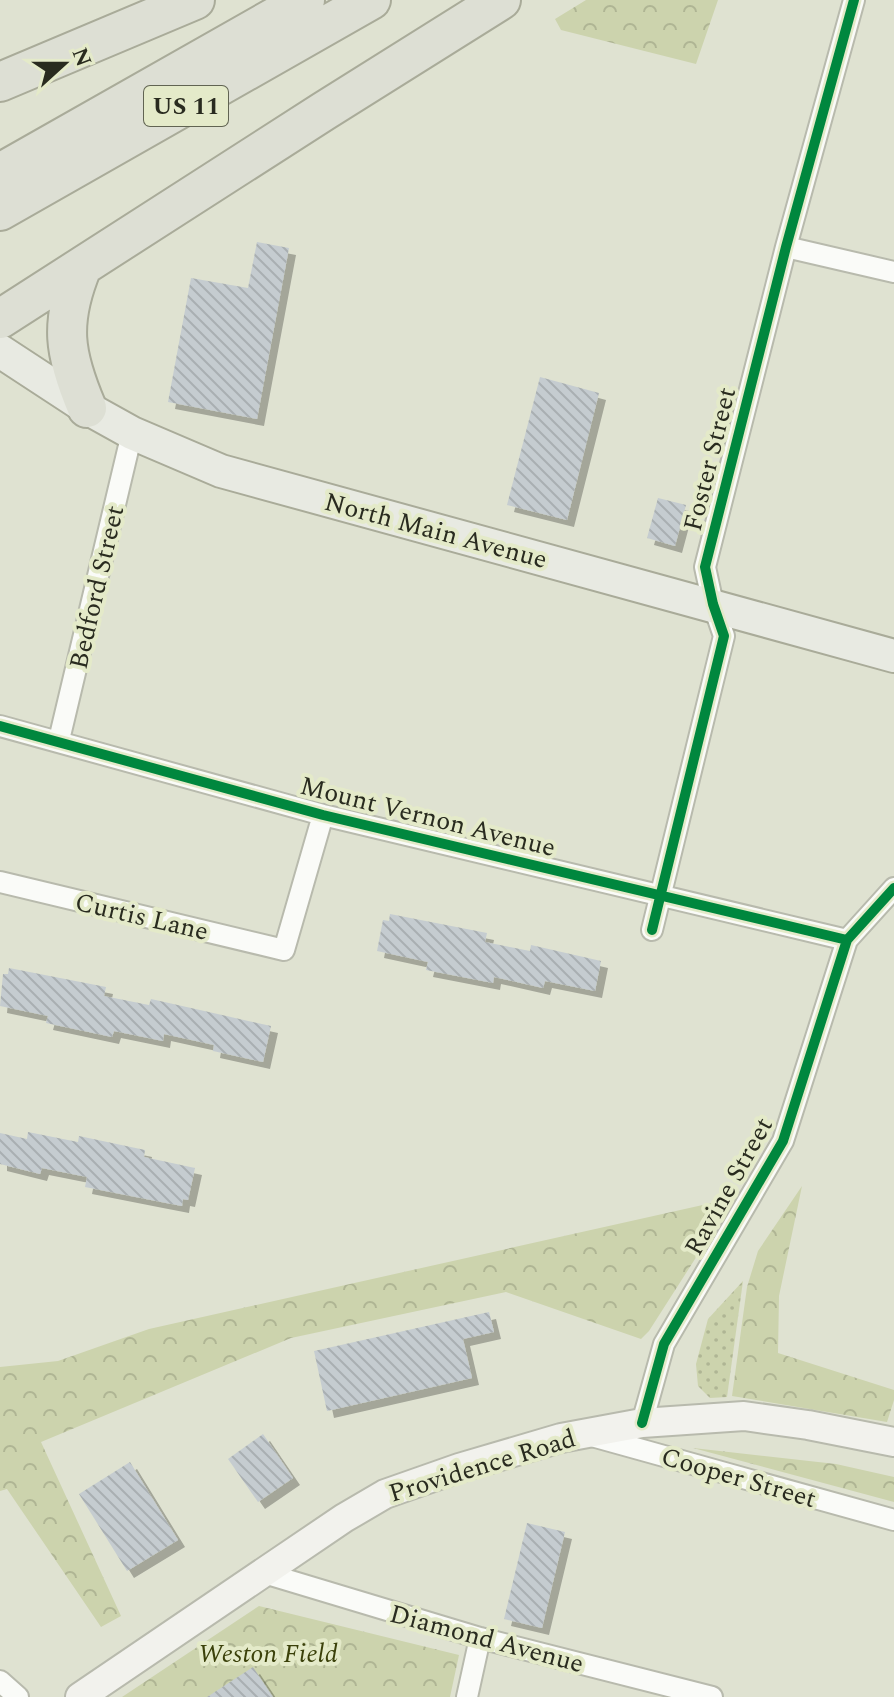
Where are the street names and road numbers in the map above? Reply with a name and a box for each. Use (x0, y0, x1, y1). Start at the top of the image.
road number: US 11 (144, 86, 228, 126)
street label: Foster Street (673, 383, 747, 535)
street label: North Main Avenue (320, 482, 552, 580)
street label: Bedford Street (59, 501, 135, 673)
street label: Mount Vernon Avenue (296, 766, 560, 868)
street label: Curtis Lane (71, 882, 212, 952)
street label: Ravine Street (674, 1110, 784, 1263)
street label: Providence Road (384, 1419, 581, 1513)
street label: Cooper Street (657, 1437, 821, 1519)
street label: Diamond Avenue (385, 1594, 588, 1684)

